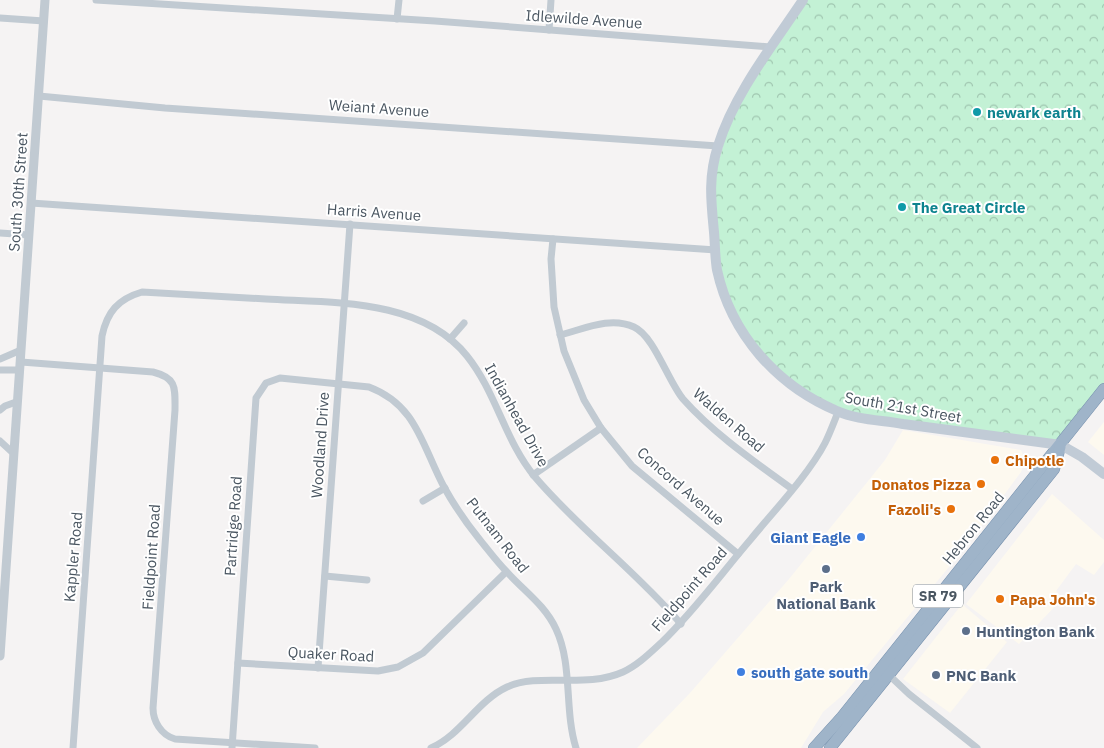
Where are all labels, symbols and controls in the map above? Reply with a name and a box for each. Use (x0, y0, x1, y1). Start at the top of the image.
street label: Idlewilde Avenue (525, 5, 643, 33)
street label: Weiant Avenue (328, 95, 430, 121)
place label: newark earth (987, 103, 1081, 122)
marker: newark earth (971, 106, 983, 118)
street label: South 30th Street (4, 132, 32, 252)
place label: The Great Circle (912, 198, 1025, 217)
street label: Harris Avenue (326, 199, 422, 225)
marker: The Great Circle (896, 201, 908, 213)
street label: Indianhead Drive (481, 360, 553, 470)
street label: Walden Road (689, 384, 769, 456)
street label: South 21st Street (843, 387, 963, 427)
street label: Woodland Drive (307, 391, 333, 499)
street label: Concord Avenue (633, 443, 729, 529)
place label: Chipotle (1005, 451, 1064, 470)
marker: Chipotle (989, 454, 1001, 466)
place label: Donatos Pizza (871, 475, 971, 494)
street label: Partridge Road (220, 476, 246, 576)
marker: Donatos Pizza (975, 478, 987, 490)
street label: Hebron Road (938, 488, 1008, 568)
street label: Putnam Road (463, 493, 533, 577)
place label: Fazoli's (888, 500, 941, 519)
marker: Fazoli's (945, 503, 957, 515)
street label: Fieldpoint Road (138, 504, 164, 610)
street label: Kappler Road (60, 511, 86, 603)
place label: Giant Eagle (770, 528, 851, 547)
marker: Giant Eagle (855, 531, 867, 543)
street label: Fieldpoint Road (647, 543, 731, 635)
marker: Park National Bank (820, 563, 832, 575)
place label: Park National Bank (776, 577, 876, 613)
road number: SR 79 (913, 584, 963, 608)
place label: Papa John's (1010, 590, 1096, 609)
marker: Papa John's (994, 593, 1006, 605)
place label: Huntington Bank (976, 622, 1095, 641)
marker: Huntington Bank (960, 625, 972, 637)
street label: Quaker Road (287, 642, 375, 666)
place label: south gate south (751, 663, 868, 682)
marker: south gate south (735, 666, 747, 678)
place label: PNC Bank (946, 666, 1016, 685)
marker: PNC Bank (930, 669, 942, 681)

